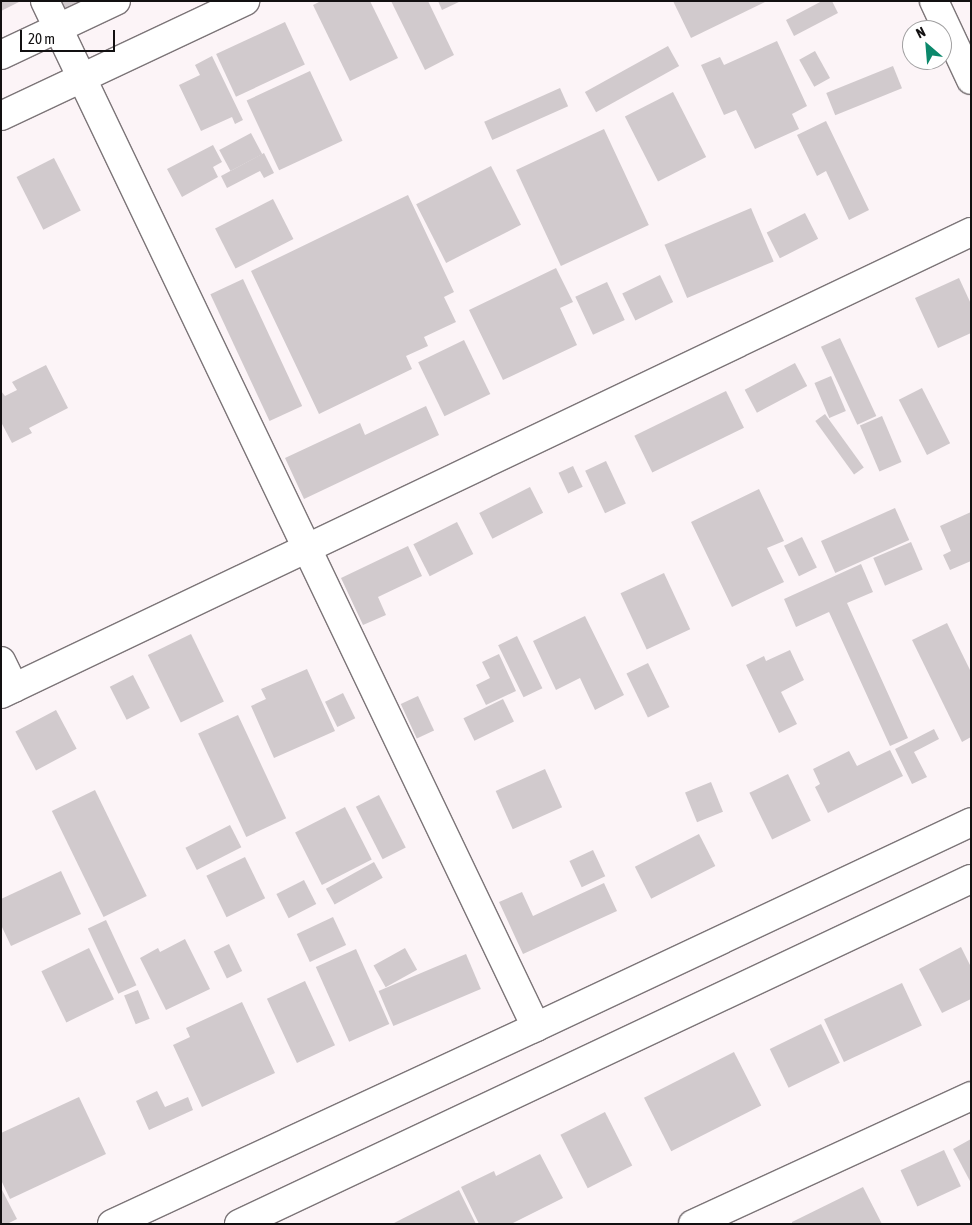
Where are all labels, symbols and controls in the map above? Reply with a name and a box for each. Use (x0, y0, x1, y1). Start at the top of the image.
scale bar (22, 20, 118, 52)
north arrow (902, 20, 952, 70)
text: N (913, 24, 928, 42)
text: 20 m (28, 30, 55, 47)

